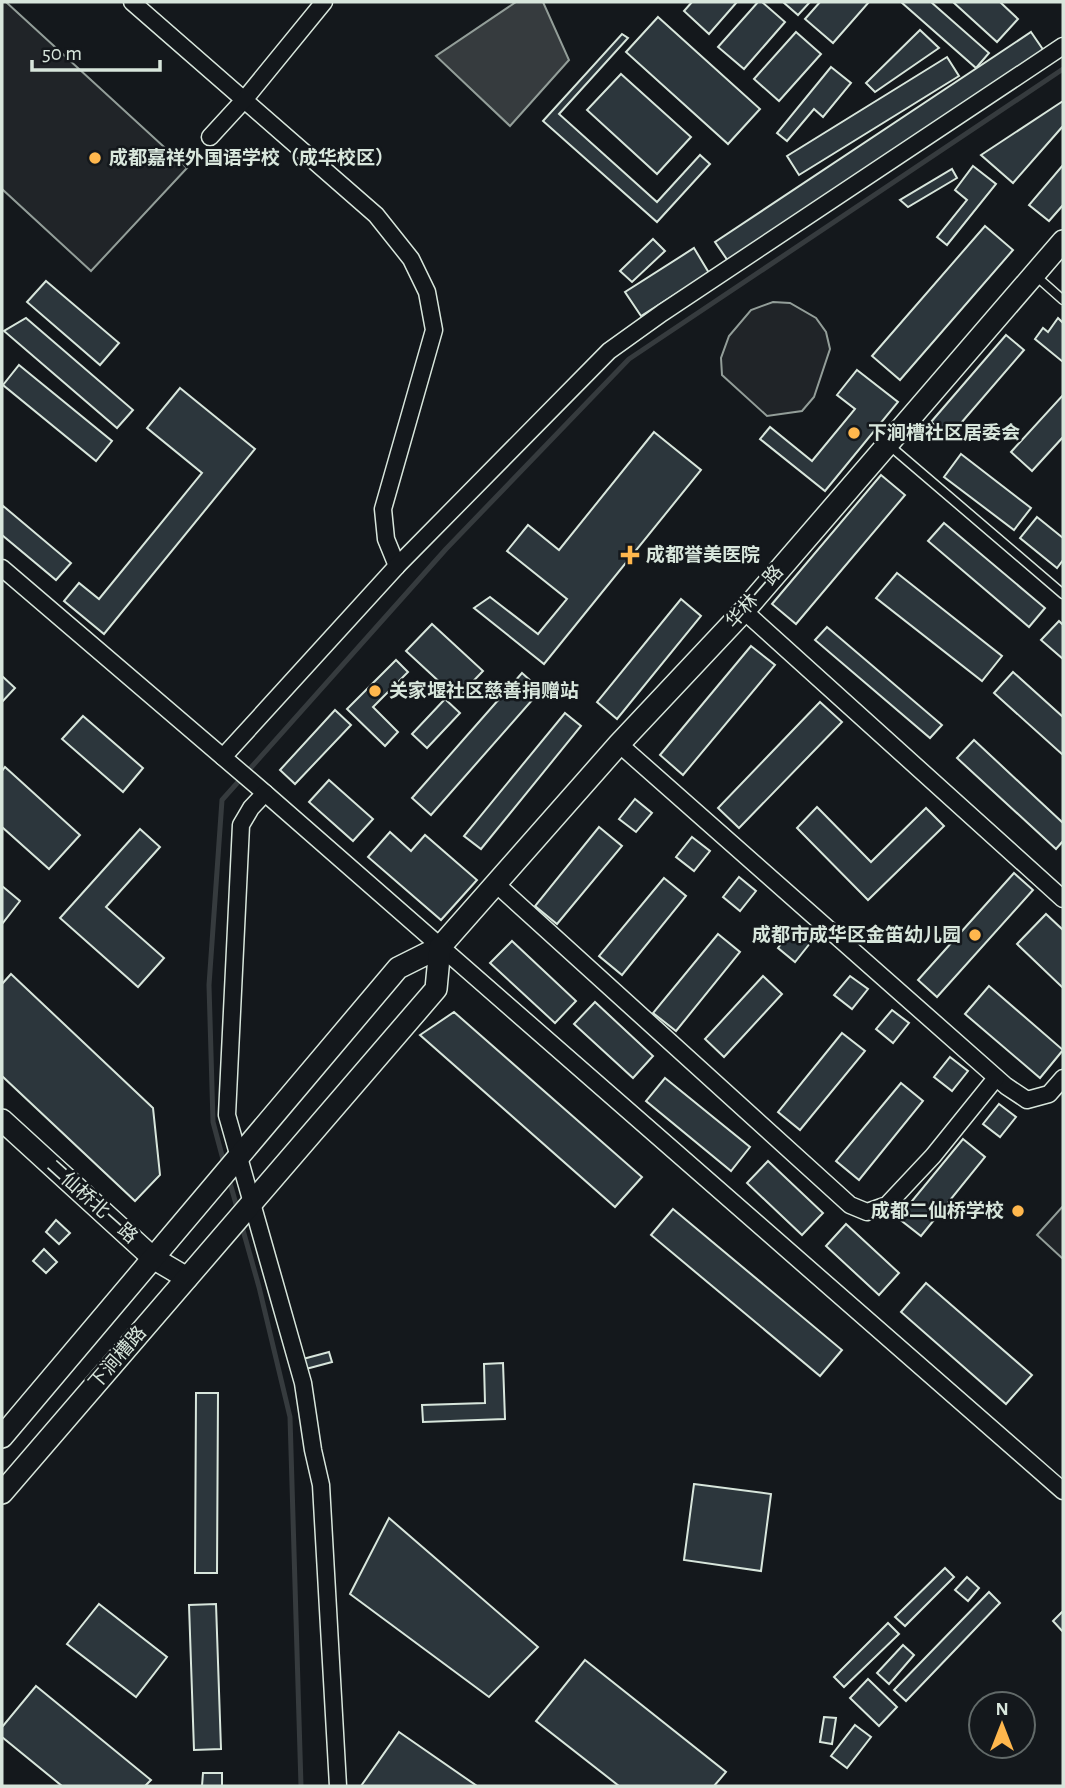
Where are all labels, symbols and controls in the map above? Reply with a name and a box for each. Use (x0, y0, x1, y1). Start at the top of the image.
scale bar (32, 28, 159, 72)
text: 50 m (42, 43, 82, 64)
place label: 成都嘉祥外国语学校（成华校区） (109, 147, 394, 168)
marker: 成都嘉祥外国语学校（成华校区） (87, 150, 103, 166)
place label: 下涧槽社区居委会 (868, 422, 1020, 443)
marker: 下涧槽社区居委会 (846, 425, 862, 441)
place label: 成都誉美医院 (646, 544, 760, 565)
marker: 成都誉美医院 (620, 545, 640, 565)
street label: 华林一路 (721, 561, 787, 632)
place label: 关家堰社区慈善捐赠站 (389, 680, 579, 701)
marker: 关家堰社区慈善捐赠站 (367, 683, 383, 699)
place label: 成都市成华区金笛幼儿园 (752, 924, 961, 945)
marker: 成都市成华区金笛幼儿园 (967, 927, 983, 943)
street label: 二仙桥北一路 (43, 1156, 141, 1247)
place label: 成都二仙桥学校 (871, 1200, 1004, 1221)
marker: 成都二仙桥学校 (1010, 1203, 1026, 1219)
street label: 下涧槽路 (85, 1322, 150, 1393)
north arrow (967, 1690, 1037, 1760)
text: N (995, 1700, 1009, 1719)

